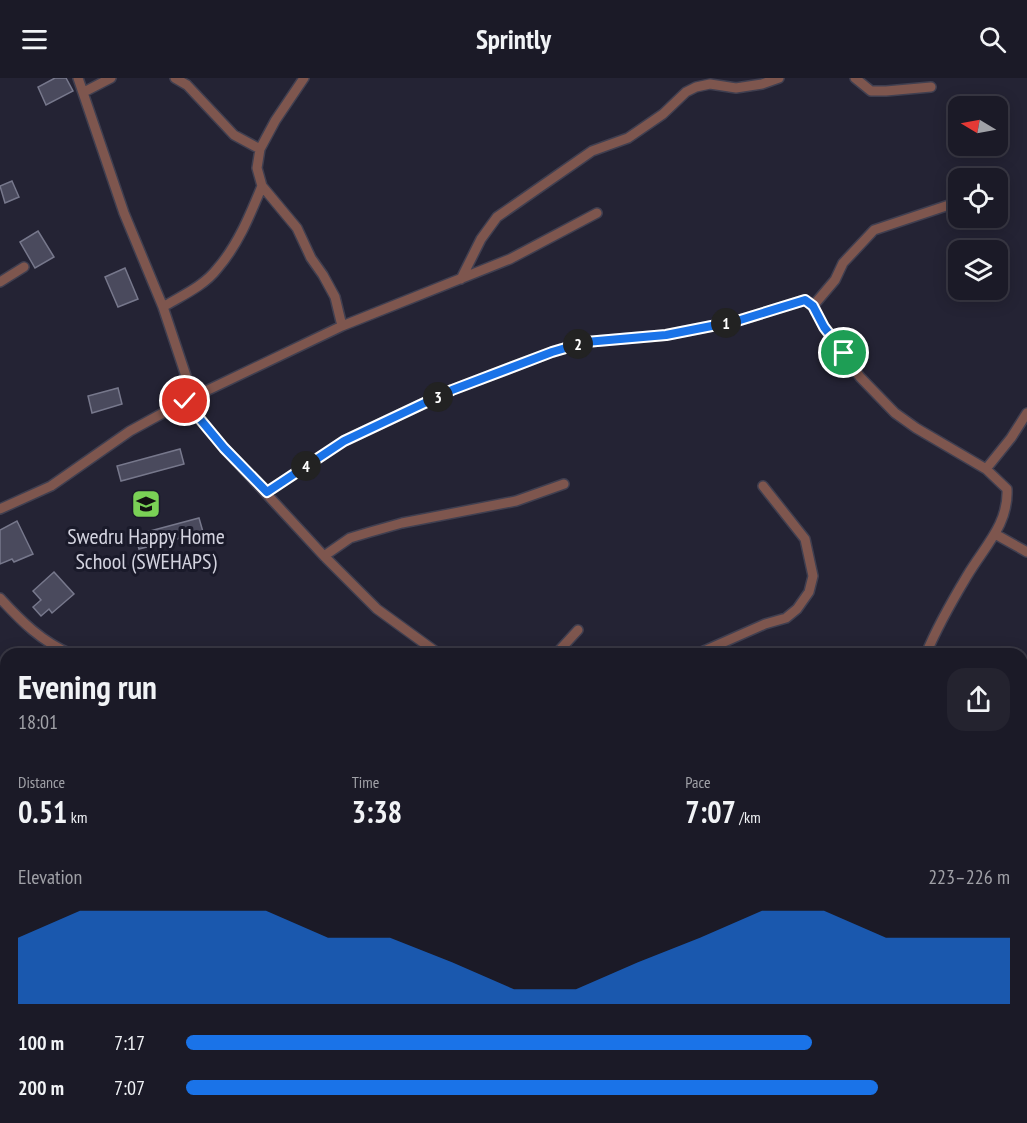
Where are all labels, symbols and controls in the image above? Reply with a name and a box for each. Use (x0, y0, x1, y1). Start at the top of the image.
text: Sprintly (476, 22, 551, 56)
icon: menu (18, 23, 51, 56)
icon: search (976, 23, 1009, 56)
north arrow (948, 96, 1008, 156)
map controls (948, 96, 1008, 300)
button: locate (948, 168, 1008, 228)
button: layers (948, 240, 1008, 300)
pin: 1 (711, 308, 741, 338)
text: 1 (722, 313, 730, 333)
pin (818, 327, 869, 378)
pin: 2 (563, 329, 593, 359)
text: 2 (574, 334, 582, 354)
icon: arrive (827, 336, 860, 369)
pin (159, 375, 210, 426)
pin: 3 (423, 382, 453, 412)
icon: check (168, 384, 201, 417)
text: 3 (434, 387, 442, 407)
pin: 4 (291, 451, 321, 481)
text: 4 (302, 456, 310, 476)
school or university icon: Swedru Happy Home School (SWEHAPS) (130, 488, 162, 520)
place label: Swedru Happy Home School (SWEHAPS) (67, 522, 225, 575)
text: Evening run (18, 665, 157, 708)
button: share (947, 668, 1010, 731)
text: 18:01 (18, 709, 58, 735)
text: Distance (18, 772, 65, 792)
text: Time (352, 772, 379, 792)
text: Pace (685, 772, 711, 792)
text: 0.51 (18, 792, 67, 831)
text: 3:38 (352, 792, 402, 831)
text: 7:07 (685, 792, 736, 831)
text: km (67, 807, 87, 827)
text: /km (736, 807, 761, 827)
text: Elevation (18, 864, 82, 890)
text: 223–226 m (928, 864, 1010, 890)
text: 100 m (18, 1030, 64, 1056)
text: 7:17 (114, 1030, 145, 1056)
text: 200 m (18, 1075, 64, 1101)
text: 7:07 (114, 1075, 145, 1101)

